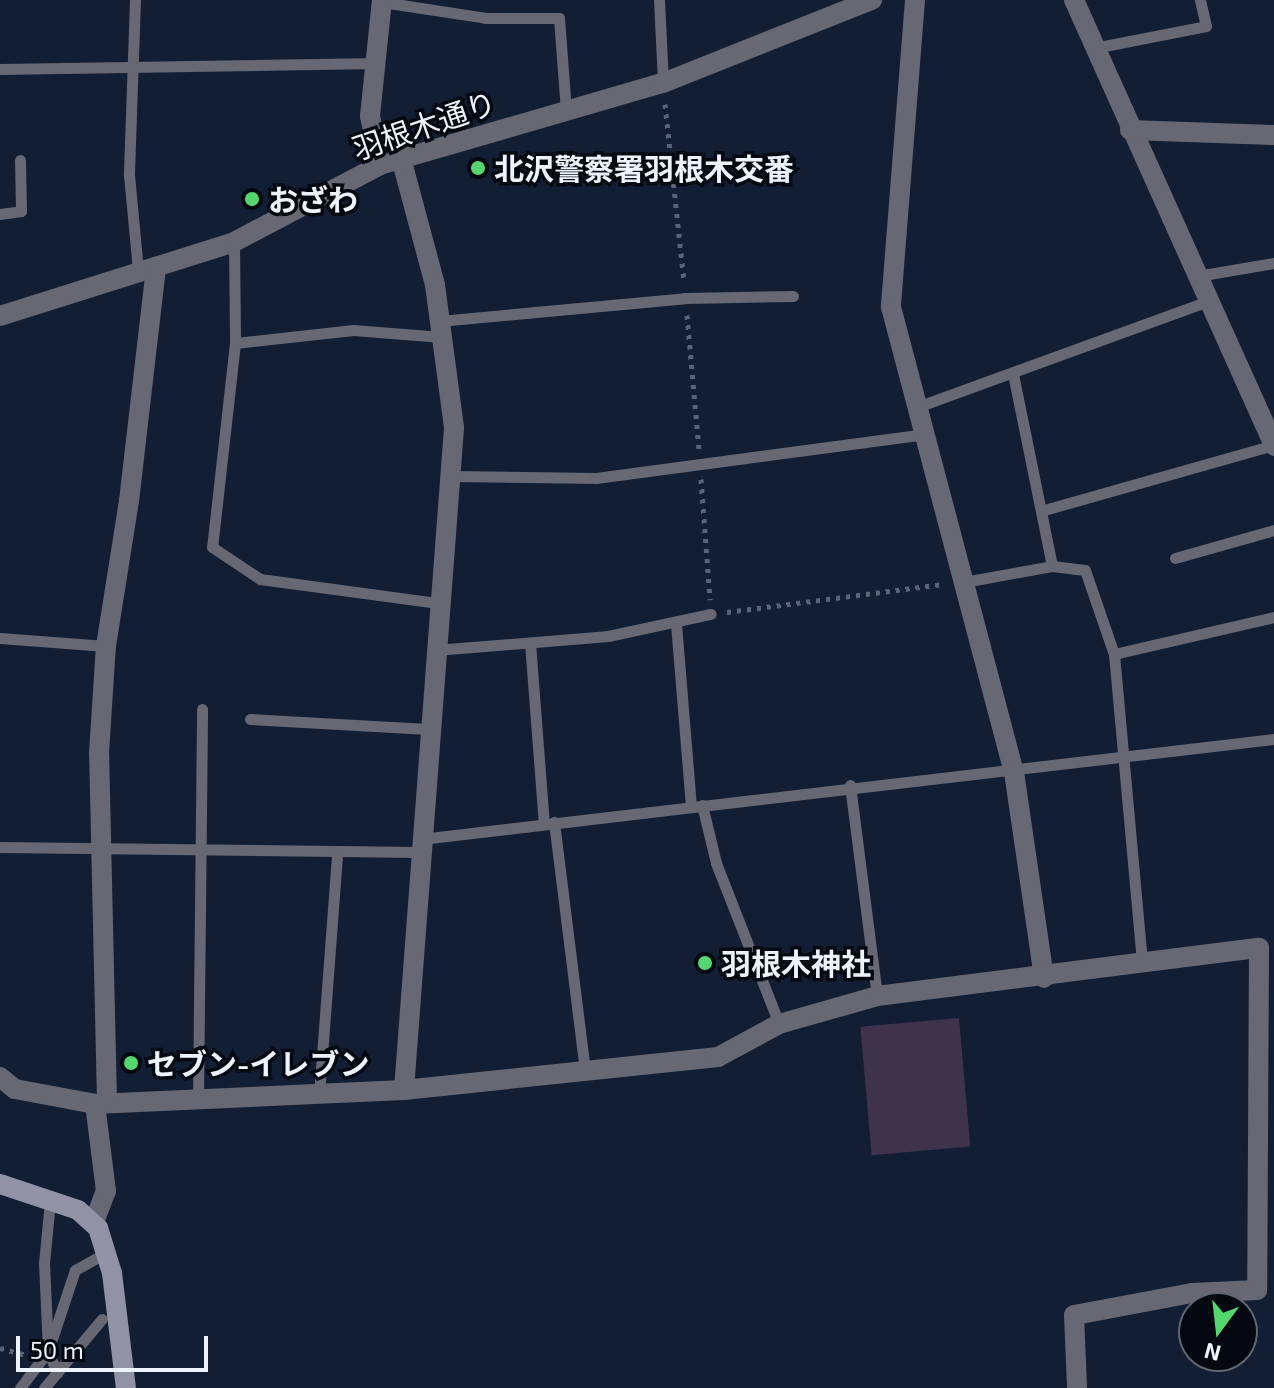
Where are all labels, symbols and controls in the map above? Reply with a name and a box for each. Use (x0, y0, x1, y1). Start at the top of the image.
street label: 羽根木通り (347, 84, 501, 166)
place label: 北沢警察署羽根木交番 (494, 150, 794, 186)
marker: 北沢警察署羽根木交番 (469, 159, 487, 177)
place label: おざわ (268, 181, 358, 217)
marker: おざわ (243, 190, 261, 208)
place label: 羽根木神社 (721, 945, 871, 981)
marker: 羽根木神社 (696, 954, 714, 972)
place label: セブン-イレブン (147, 1045, 369, 1081)
marker: セブン-イレブン (122, 1054, 140, 1072)
north arrow (1178, 1292, 1258, 1372)
scale bar (20, 1320, 212, 1370)
text: 50 m (30, 1335, 84, 1364)
text: N (1201, 1339, 1223, 1368)

